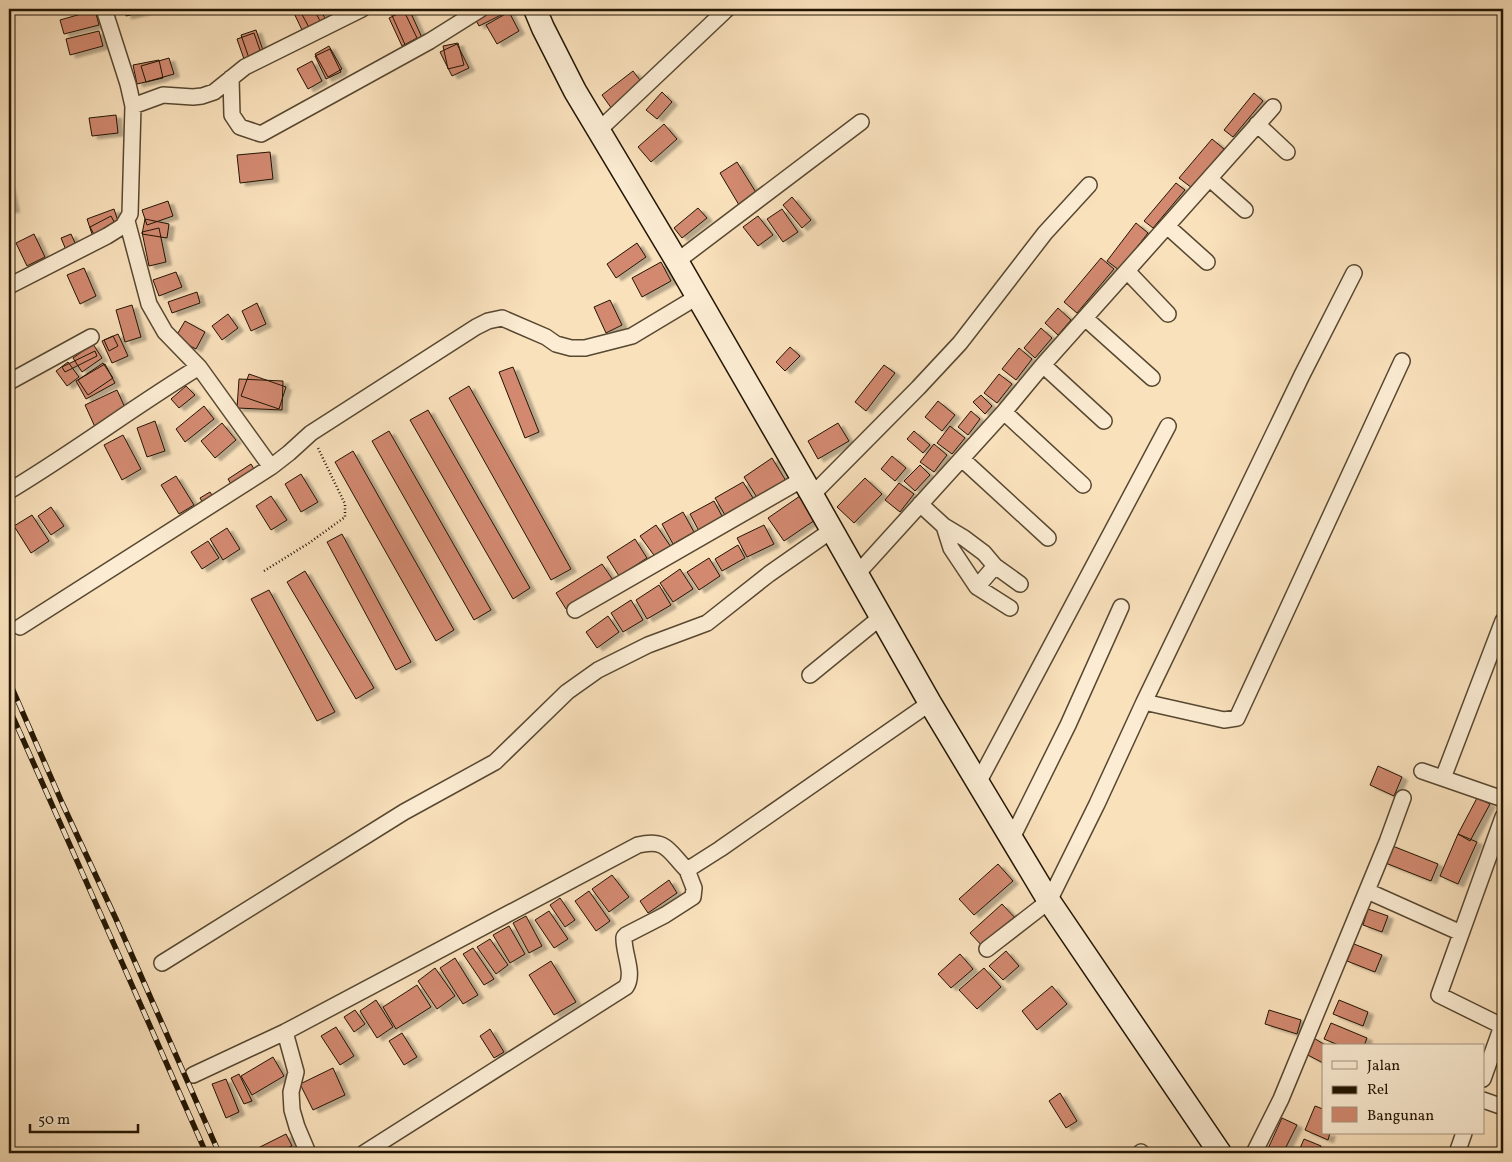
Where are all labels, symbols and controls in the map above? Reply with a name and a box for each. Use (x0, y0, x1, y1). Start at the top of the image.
legend (1322, 1044, 1484, 1134)
text: Jalan (1367, 1056, 1400, 1077)
text: Rel (1367, 1080, 1389, 1101)
scale bar (30, 1102, 138, 1134)
text: Bangunan (1367, 1106, 1434, 1127)
text: 50 m (38, 1110, 70, 1131)

